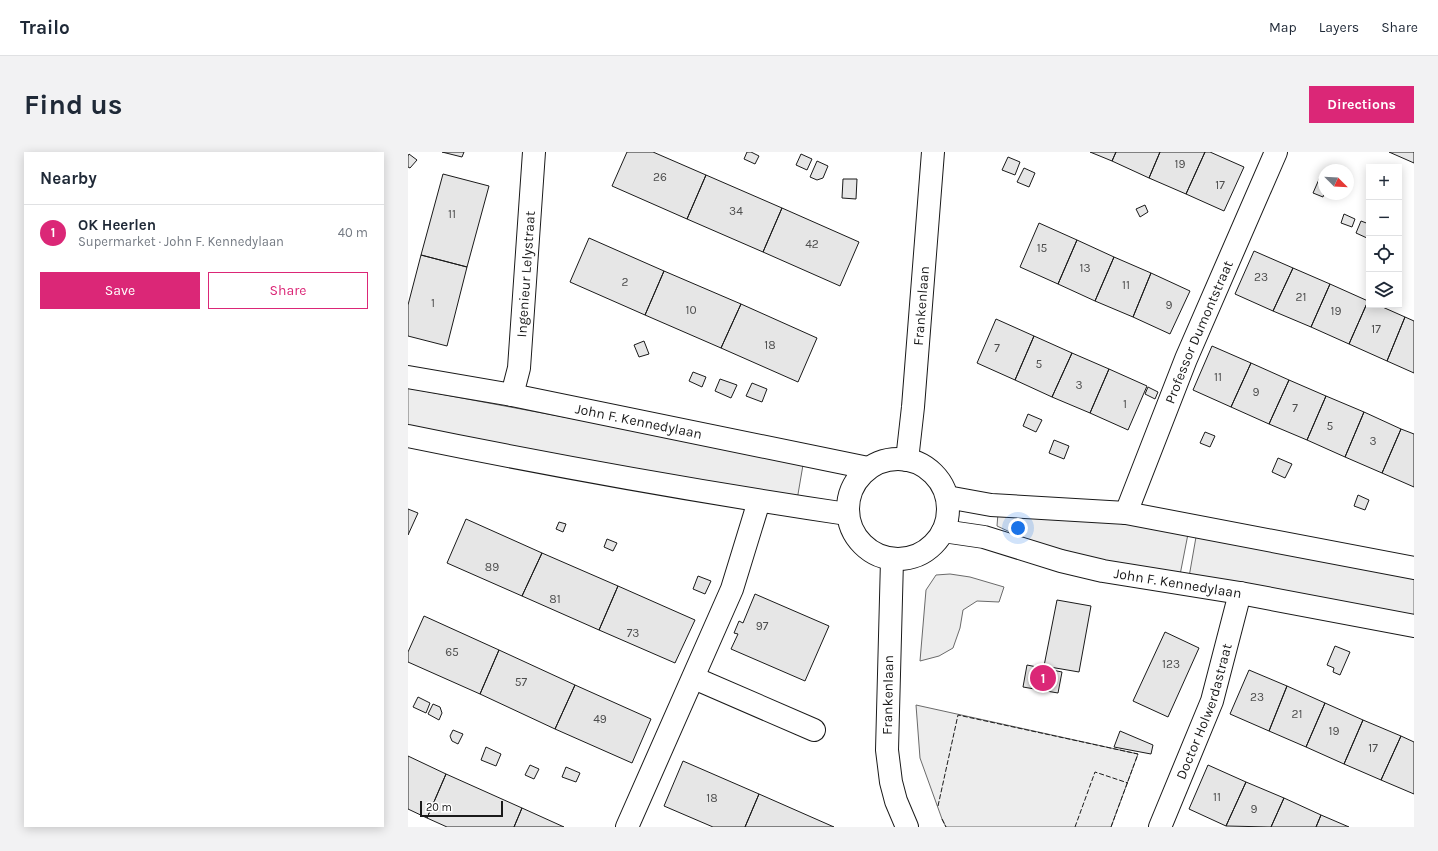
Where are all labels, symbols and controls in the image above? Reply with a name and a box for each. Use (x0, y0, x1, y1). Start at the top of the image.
text: Trailo (20, 17, 70, 39)
text: Map (1269, 19, 1297, 36)
text: Layers (1319, 19, 1359, 36)
text: Share (1381, 19, 1418, 36)
button: Directions (1309, 86, 1414, 123)
text: Find us (24, 88, 123, 121)
house number: 19 (1175, 157, 1185, 171)
north arrow (1318, 164, 1354, 200)
map controls (1366, 164, 1402, 308)
button: + (1366, 164, 1402, 200)
text: Nearby (40, 168, 97, 188)
house number: 26 (653, 170, 667, 184)
house number: 17 (1215, 178, 1225, 192)
button: − (1366, 200, 1402, 236)
house number: 34 (729, 204, 743, 218)
house number: 11 (448, 207, 456, 221)
street label: Ingenieur Lelystraat (513, 210, 538, 338)
text: OK Heerlen (78, 216, 156, 234)
text: 1 (51, 225, 55, 240)
text: 40 m (338, 225, 368, 240)
text: Supermarket · John F. Kennedylaan (78, 234, 284, 249)
button: locate (1366, 236, 1402, 272)
house number: 42 (805, 237, 819, 251)
house number: 15 (1037, 241, 1048, 255)
street label: Professor Dumontstraat (1161, 258, 1236, 406)
house number: 13 (1079, 261, 1091, 275)
street label: Frankenlaan (909, 265, 933, 346)
house number: 23 (1254, 270, 1268, 284)
button: Save (40, 272, 200, 309)
button: Share (208, 272, 368, 309)
button: layers (1366, 272, 1402, 308)
house number: 2 (622, 275, 629, 289)
house number: 11 (1122, 278, 1130, 292)
house number: 21 (1296, 290, 1306, 304)
house number: 1 (431, 296, 435, 310)
house number: 9 (1166, 298, 1173, 312)
house number: 10 (685, 303, 697, 317)
house number: 19 (1331, 304, 1341, 318)
house number: 17 (1371, 322, 1381, 336)
house number: 18 (764, 338, 776, 352)
house number: 7 (994, 341, 1000, 355)
house number: 5 (1036, 357, 1043, 371)
house number: 11 (1214, 370, 1222, 384)
house number: 3 (1075, 378, 1083, 392)
house number: 9 (1253, 385, 1260, 399)
house number: 1 (1123, 397, 1127, 411)
street label: John F. Kennedylaan (574, 400, 704, 442)
house number: 7 (1292, 401, 1298, 415)
house number: 5 (1327, 419, 1334, 433)
house number: 3 (1369, 434, 1377, 448)
your location (1008, 518, 1028, 538)
house number: 89 (485, 560, 499, 574)
street label: John F. Kennedylaan (1113, 564, 1243, 602)
house number: 81 (549, 592, 561, 606)
house number: 97 (756, 619, 769, 633)
house number: 73 (627, 626, 639, 640)
street label: Doctor Holwerdastraat (1172, 641, 1235, 782)
house number: 65 (445, 645, 459, 659)
street label: Frankenlaan (879, 655, 897, 735)
house number: 123 (1162, 657, 1180, 671)
pin: 1 (1030, 663, 1056, 693)
house number: 57 (515, 675, 528, 689)
house number: 23 (1250, 690, 1264, 704)
house number: 21 (1292, 707, 1302, 721)
house number: 49 (593, 712, 607, 726)
house number: 19 (1329, 724, 1339, 738)
house number: 17 (1368, 741, 1378, 755)
house number: 11 (1213, 790, 1221, 804)
house number: 18 (706, 791, 718, 805)
scale bar (420, 799, 503, 818)
text: 20 m (426, 801, 452, 814)
house number: 9 (1251, 802, 1258, 816)

